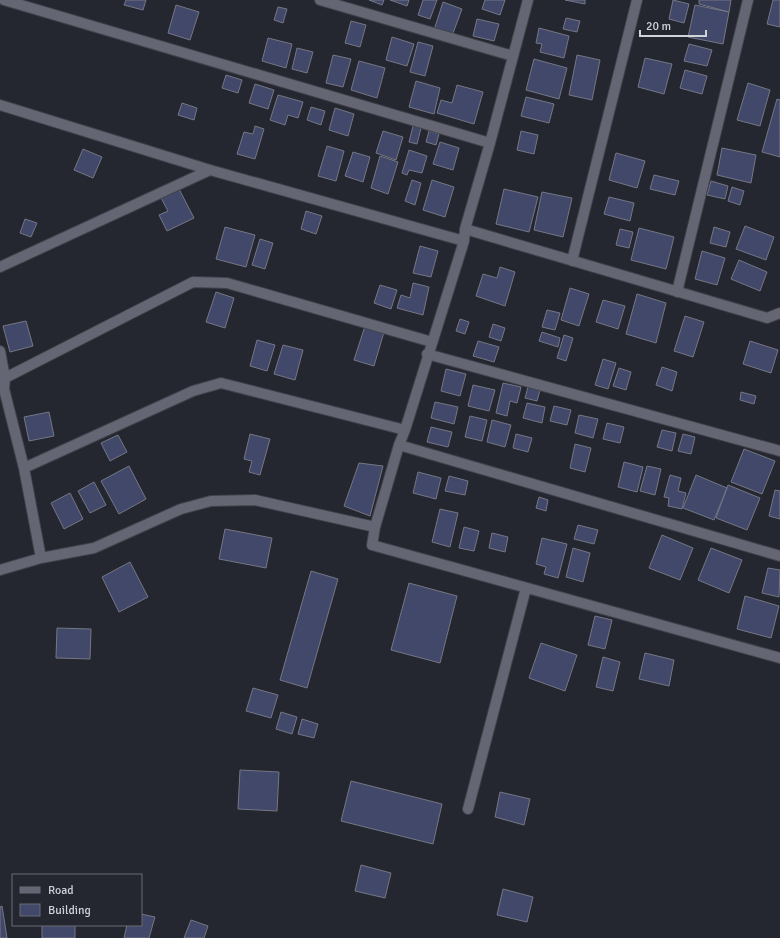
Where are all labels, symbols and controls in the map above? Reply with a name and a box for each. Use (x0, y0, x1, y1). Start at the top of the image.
scale bar (640, 12, 706, 38)
text: 20 m (646, 19, 671, 34)
legend (12, 874, 142, 926)
text: Road (48, 883, 74, 898)
text: Building (48, 903, 91, 918)

